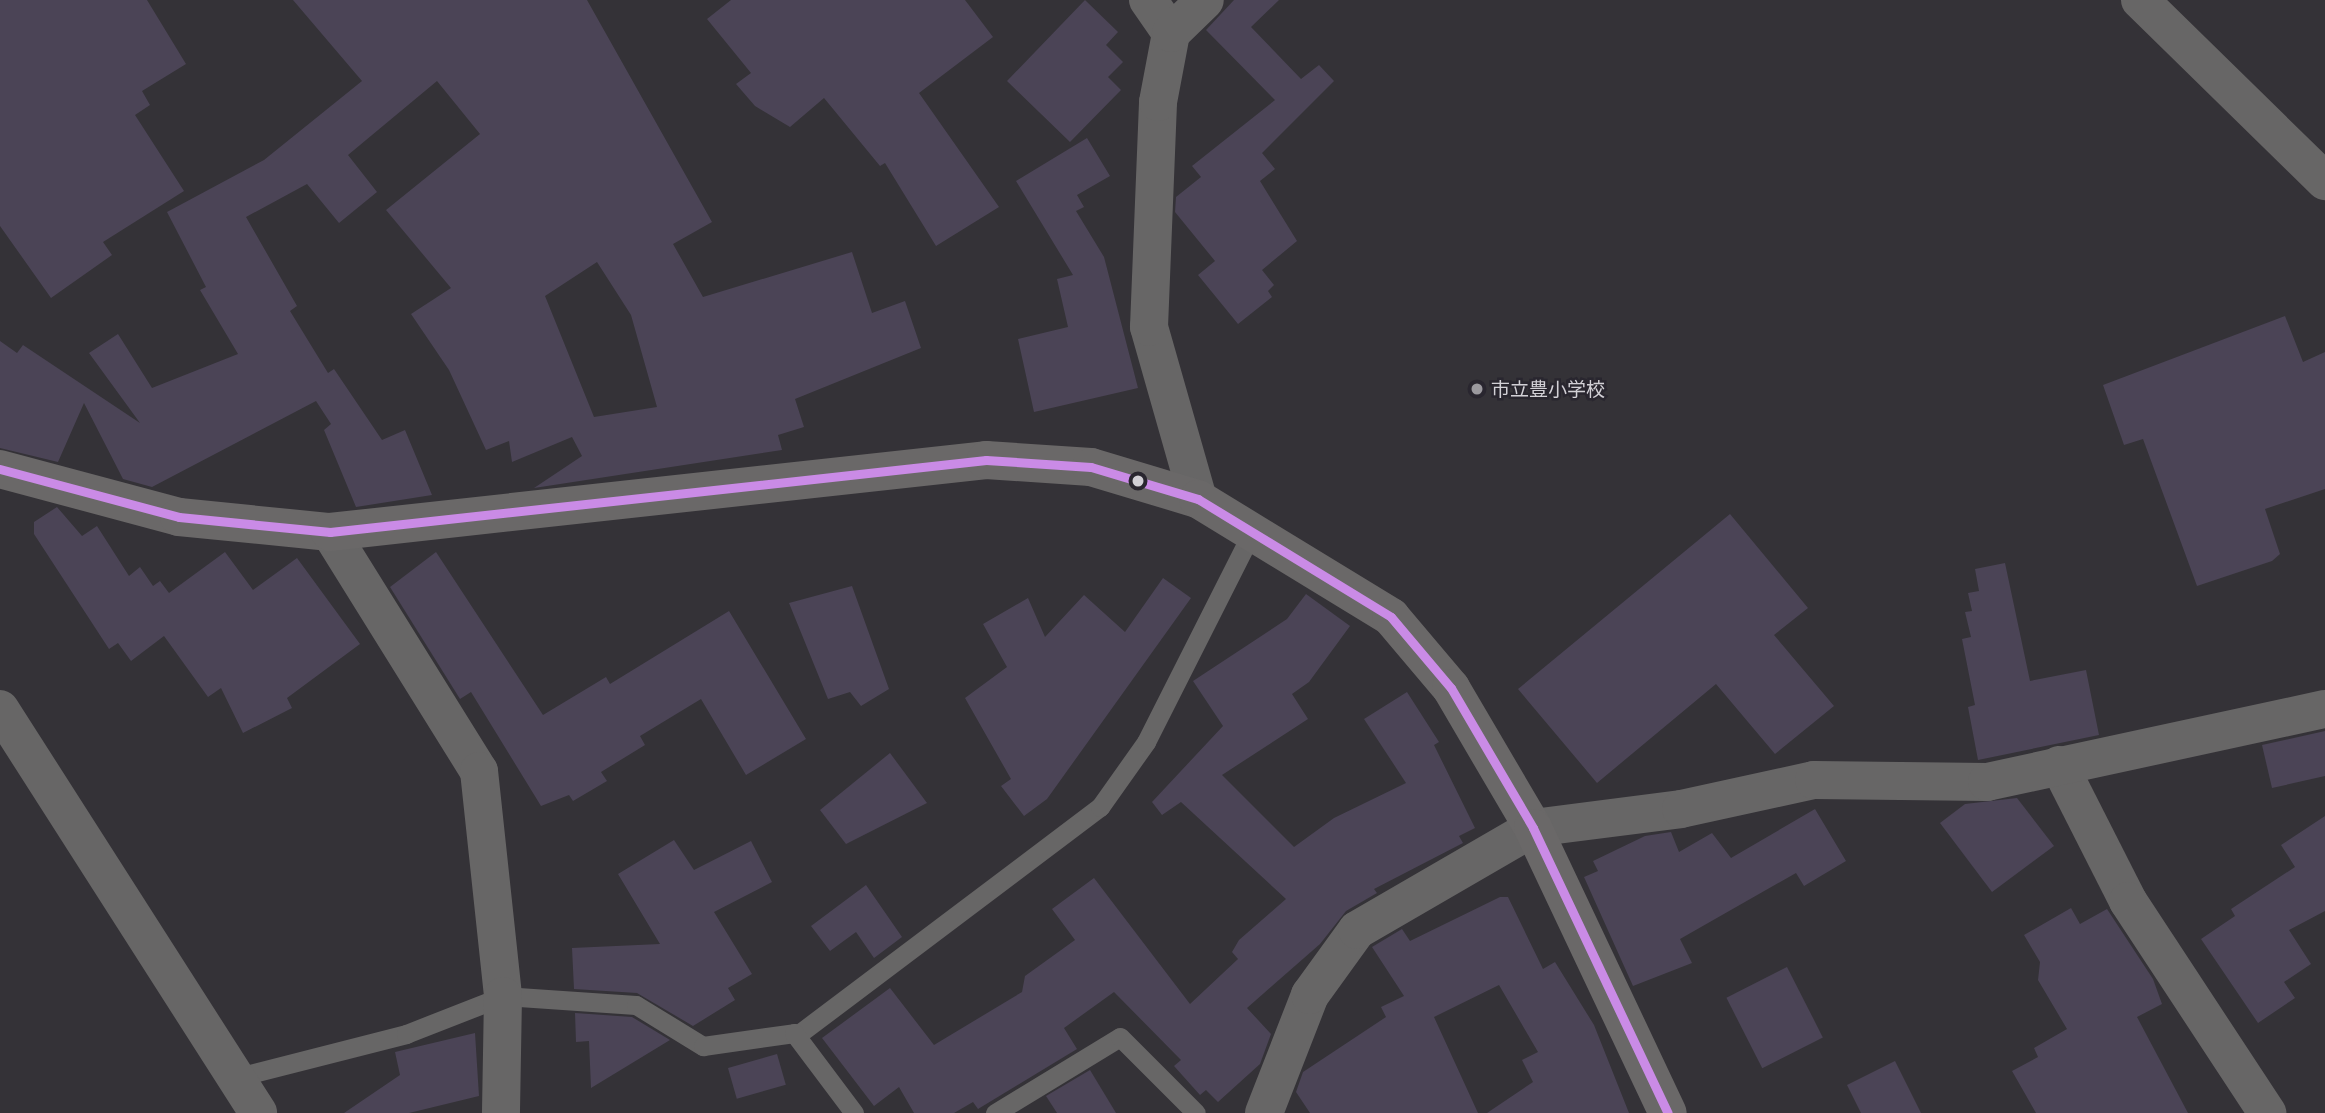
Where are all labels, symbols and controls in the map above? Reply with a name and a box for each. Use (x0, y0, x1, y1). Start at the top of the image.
place label: 市立豊小学校 (1491, 378, 1605, 400)
marker: 市立豊小学校 (1469, 381, 1485, 397)
unlabelled marker (1131, 474, 1145, 488)

